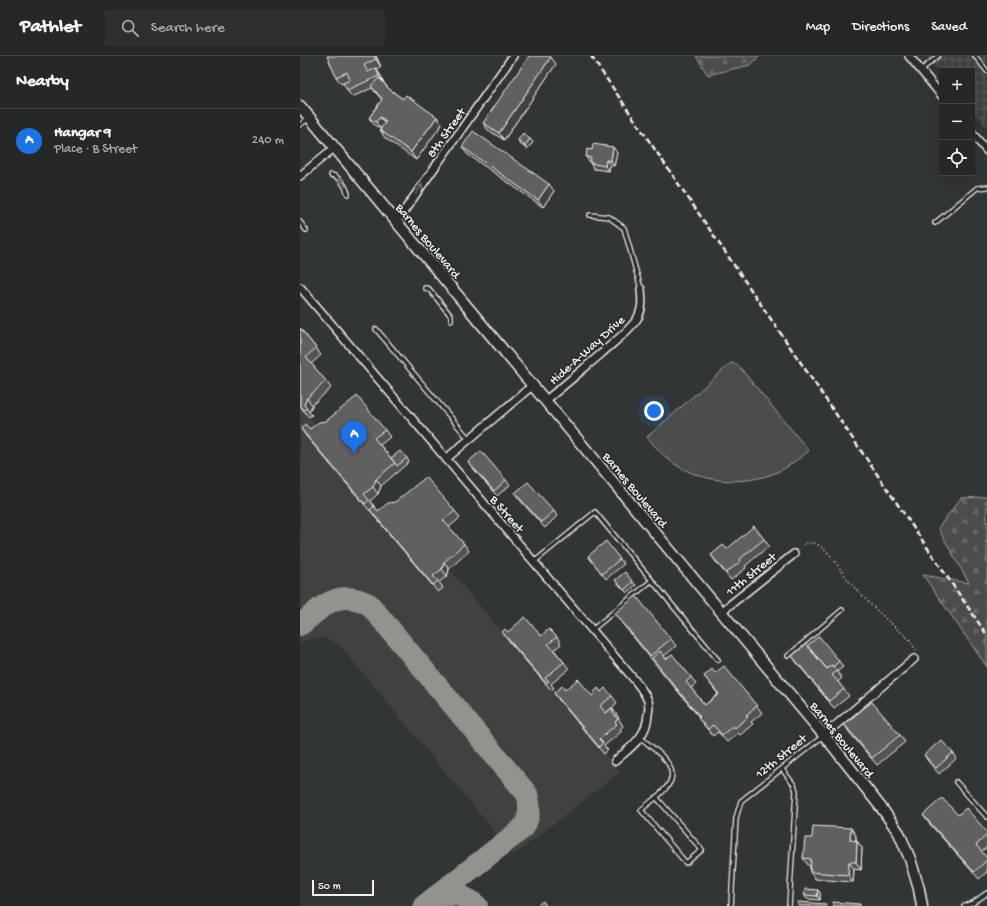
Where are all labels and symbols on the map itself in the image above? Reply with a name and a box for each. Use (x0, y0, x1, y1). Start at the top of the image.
street label: 8th Street (425, 104, 471, 161)
one-way arrow (337, 177, 346, 188)
one-way arrow (415, 184, 423, 195)
street label: Barnes Boulevard (391, 200, 464, 283)
street label: Hide-A-Way Drive (547, 313, 629, 389)
your location (644, 401, 664, 421)
pin: A (341, 421, 367, 454)
street label: Barnes Boulevard (598, 449, 671, 532)
street label: B Street (485, 492, 527, 538)
street label: 11th Street (723, 549, 781, 600)
street label: Barnes Boulevard (805, 699, 877, 783)
street label: 12th Street (752, 731, 812, 783)
scale bar (312, 878, 374, 897)

